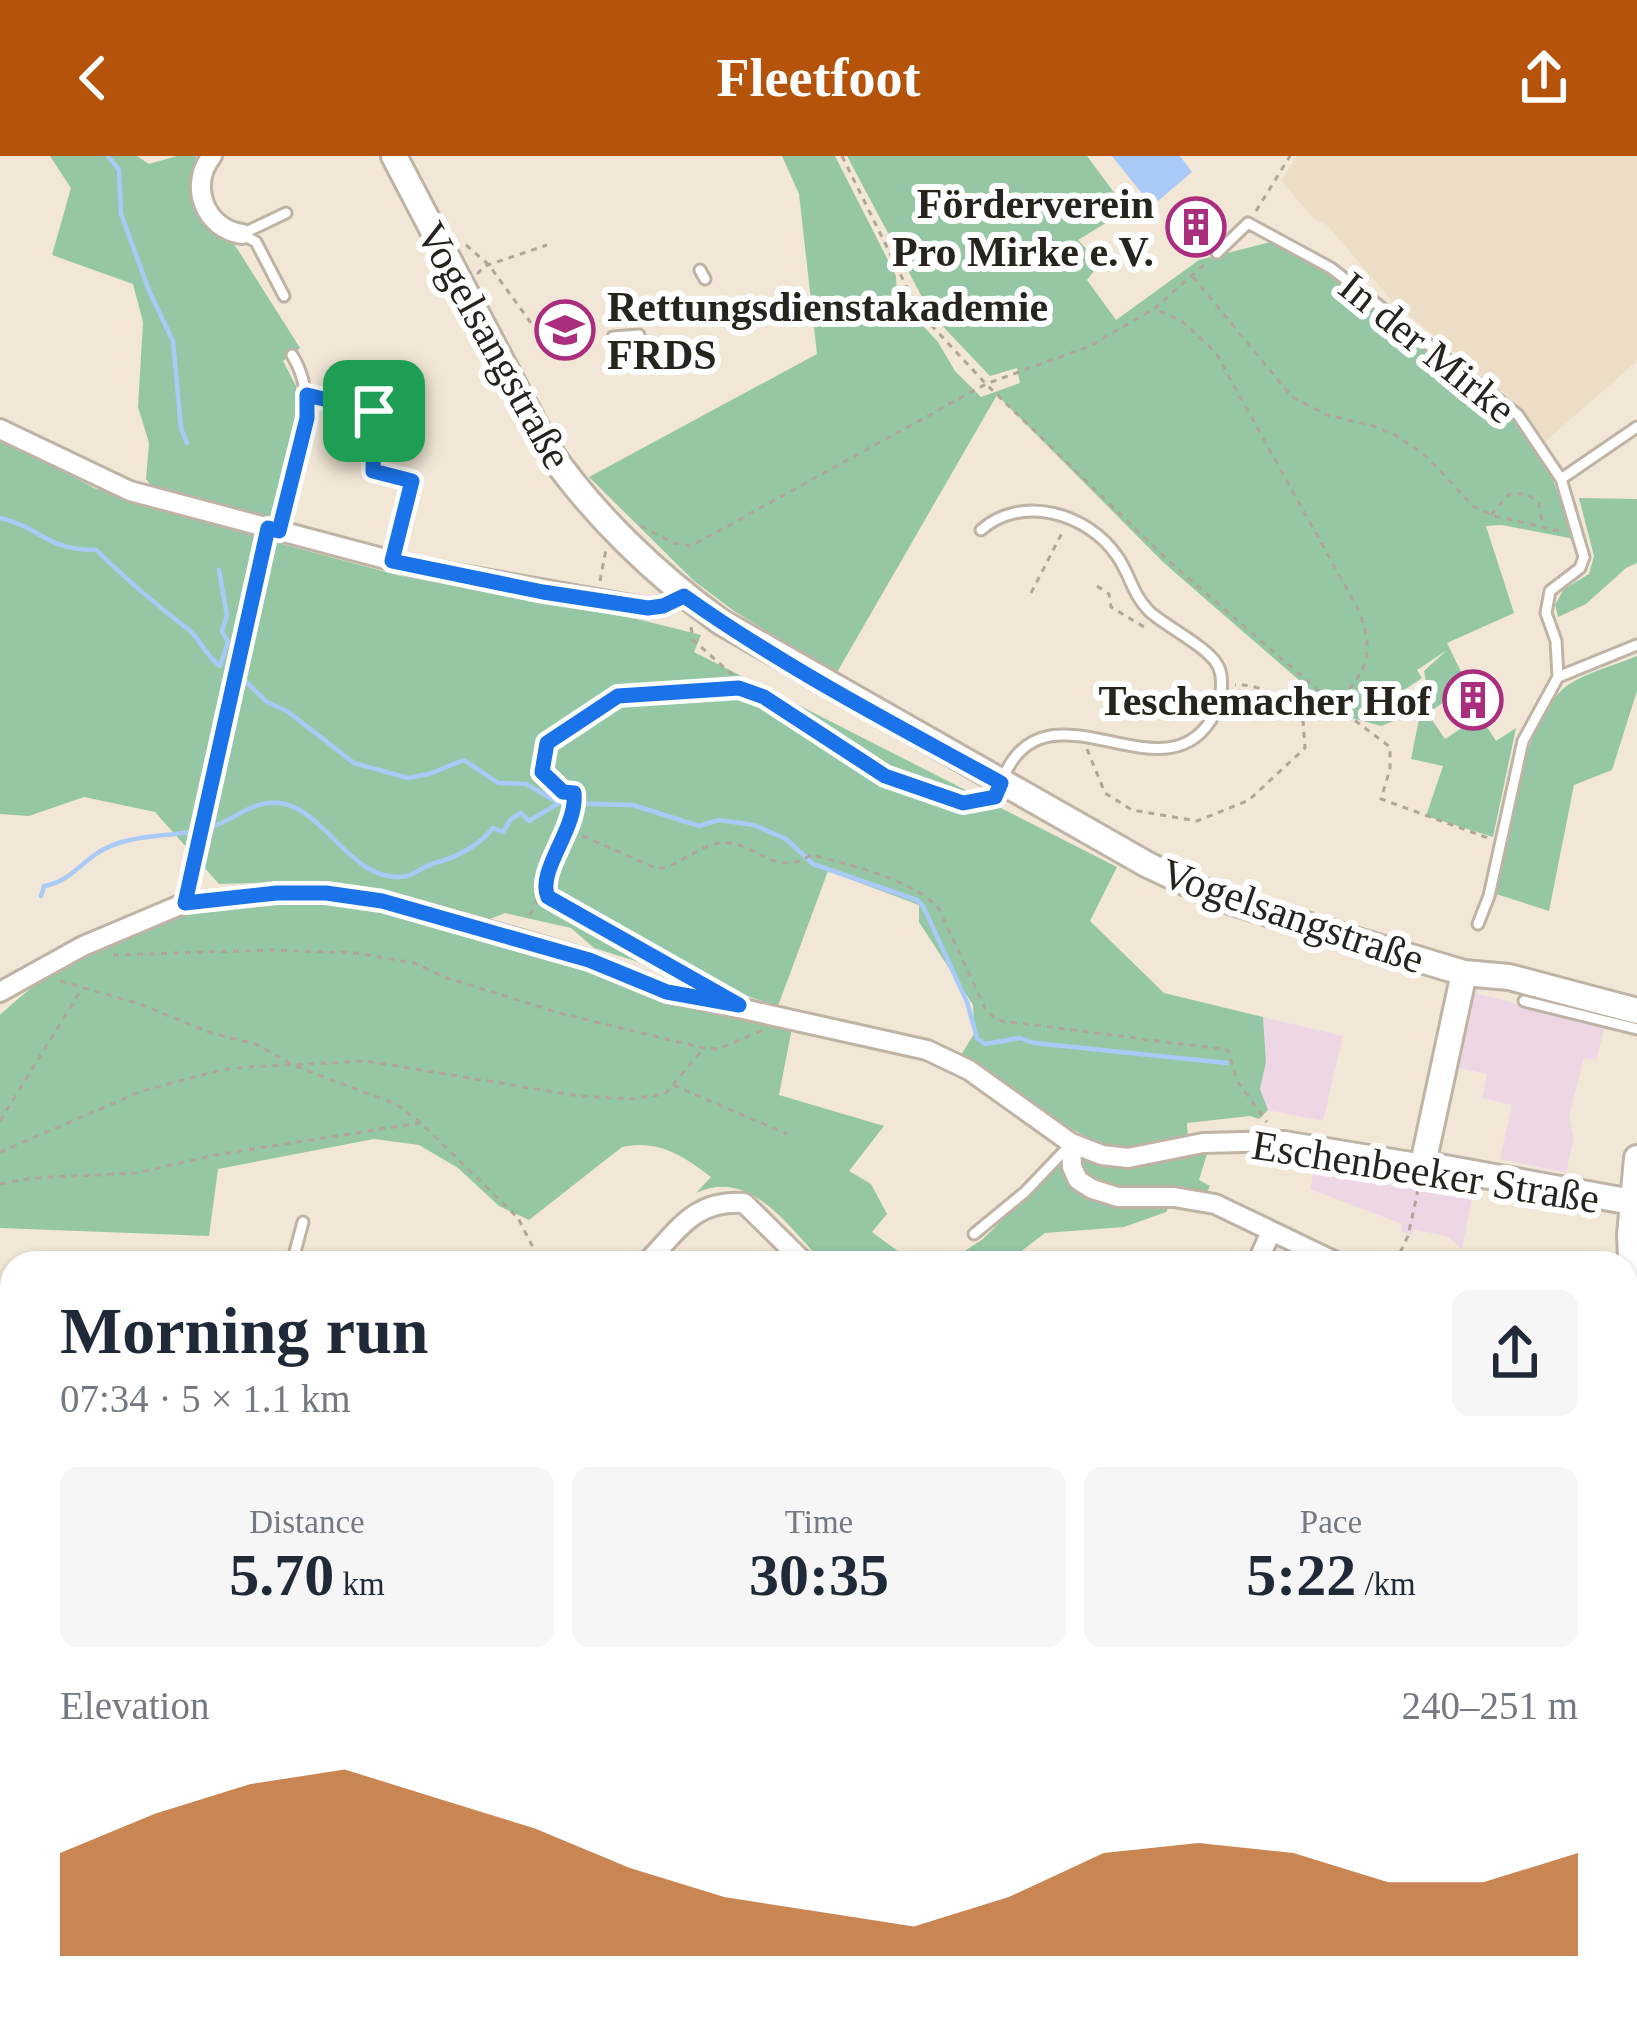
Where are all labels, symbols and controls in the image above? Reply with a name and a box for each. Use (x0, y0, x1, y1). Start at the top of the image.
icon: back (60, 45, 126, 111)
icon: share (1511, 45, 1577, 111)
text: Fleetfoot (717, 48, 920, 108)
place label: Förderverein Pro Mirke e.V. (892, 181, 1154, 275)
building icon: Förderverein Pro Mirke e.V. (1165, 196, 1227, 258)
street label: Vogelsangstraße (407, 214, 581, 477)
street label: In der Mirke (1330, 263, 1524, 432)
place label: Rettungsdienstakademie FRDS (607, 284, 1048, 378)
school or university icon: Rettungsdienstakademie FRDS (534, 299, 596, 361)
pin (323, 360, 425, 462)
icon: arrive (341, 378, 407, 444)
building icon: Teschemacher Hof (1442, 669, 1504, 731)
place label: Teschemacher Hof (1099, 678, 1432, 724)
street label: Vogelsangstraße (1155, 850, 1430, 982)
street label: Eschenbeeker Straße (1249, 1122, 1603, 1222)
button: share (1452, 1290, 1578, 1416)
text: Morning run (60, 1294, 429, 1367)
text: 07:34 · 5 × 1.1 km (60, 1377, 351, 1420)
text: Distance (249, 1504, 365, 1540)
text: Time (785, 1504, 853, 1540)
text: Pace (1300, 1504, 1362, 1540)
text: 5.70 (229, 1542, 334, 1608)
text: 30:35 (749, 1542, 889, 1608)
text: 5:22 (1246, 1542, 1356, 1608)
text: km (334, 1566, 385, 1602)
text: /km (1356, 1566, 1416, 1602)
text: Elevation (60, 1684, 209, 1727)
text: 240–251 m (1401, 1684, 1578, 1727)

